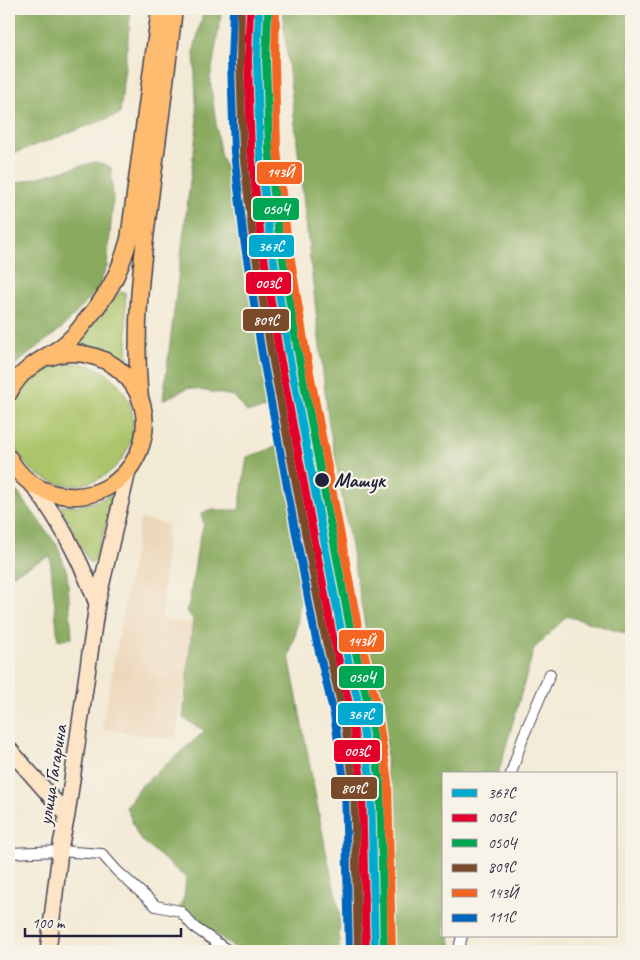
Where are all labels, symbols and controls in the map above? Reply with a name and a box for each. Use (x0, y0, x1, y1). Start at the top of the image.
line badge: 143Й (256, 161, 303, 185)
text: 143Й (266, 163, 297, 181)
line badge: 050Ч (252, 197, 300, 221)
text: 050Ч (263, 201, 291, 218)
line badge: 367С (248, 234, 295, 258)
text: 367С (258, 238, 286, 255)
line badge: 003С (245, 271, 292, 295)
text: 003С (255, 275, 283, 292)
line badge: 809С (242, 308, 290, 332)
text: 809С (253, 312, 281, 329)
place label: Машук (334, 468, 387, 494)
marker: Машук (313, 471, 331, 489)
line badge: 143Й (338, 629, 385, 653)
text: 143Й (347, 632, 378, 650)
line badge: 050Ч (338, 665, 385, 689)
text: 050Ч (349, 669, 377, 686)
line badge: 367С (337, 702, 384, 726)
text: 367С (348, 706, 376, 723)
street label: улица Гагарина (32, 722, 73, 828)
line badge: 003С (333, 739, 381, 763)
text: 003С (344, 743, 372, 760)
legend (442, 772, 618, 938)
line badge: 809С (330, 776, 378, 800)
text: 809С (341, 780, 369, 797)
text: 367С (488, 784, 517, 803)
text: 003С (488, 808, 517, 827)
text: 050Ч (488, 834, 518, 853)
text: 809С (488, 858, 517, 877)
text: 143Й (488, 883, 520, 903)
scale bar (25, 905, 181, 937)
text: 111С (488, 908, 517, 927)
text: 100 m (32, 914, 66, 933)

